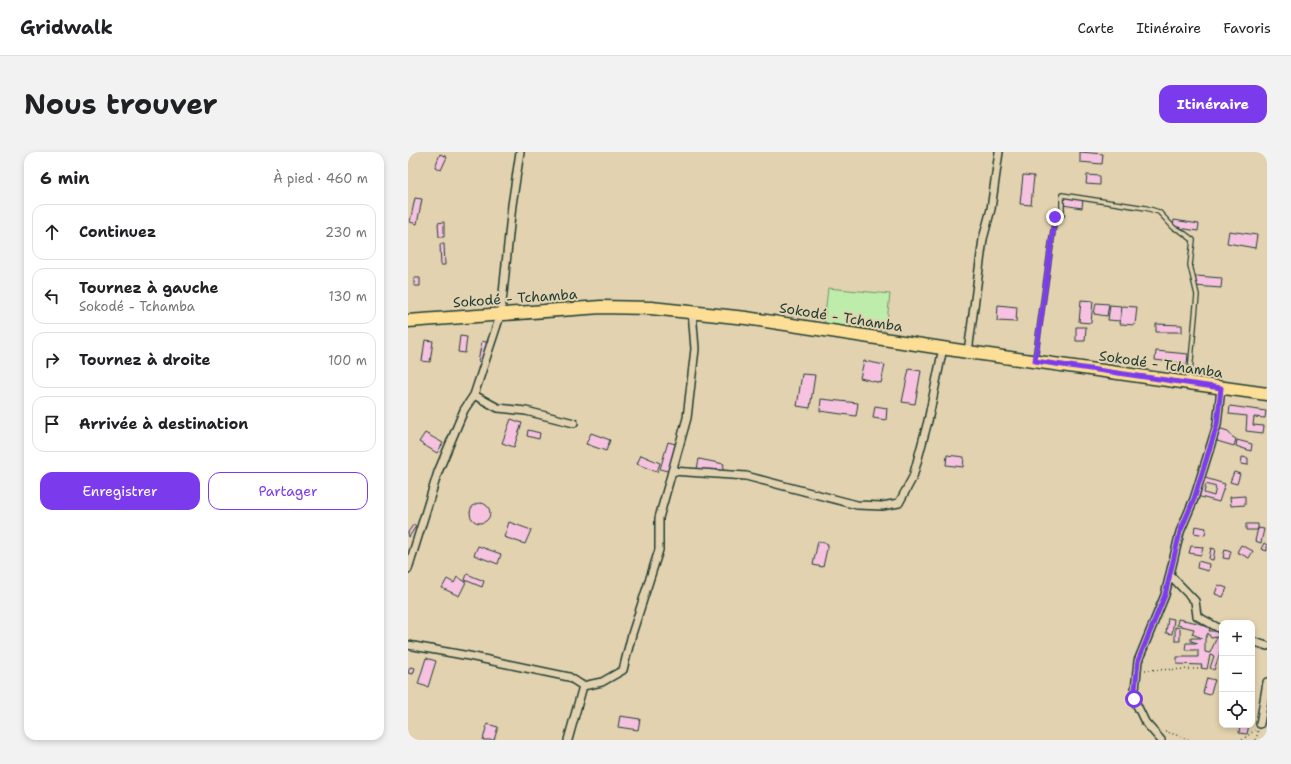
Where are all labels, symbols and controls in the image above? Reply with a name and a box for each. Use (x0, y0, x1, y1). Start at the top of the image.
text: Gridwalk (20, 15, 113, 40)
text: Carte (1077, 19, 1114, 37)
text: Itinéraire (1136, 19, 1201, 37)
text: Favoris (1223, 19, 1271, 37)
text: Nous trouver (24, 85, 218, 123)
button: Itinéraire (1159, 85, 1267, 123)
text: 6 min (40, 167, 90, 189)
text: À pied · 460 m (273, 170, 368, 187)
route end (1046, 208, 1064, 226)
icon: ahead (41, 221, 63, 243)
text: Continuez (79, 222, 156, 242)
text: 230 m (325, 224, 367, 241)
text: Tournez à gauche (79, 278, 219, 298)
icon: left (41, 285, 63, 307)
street label: Sokodé - Tchamba (452, 285, 578, 311)
text: 130 m (329, 288, 367, 305)
text: Sokodé - Tchamba (79, 298, 195, 315)
street label: Sokodé - Tchamba (778, 298, 904, 336)
street label: Sokodé - Tchamba (1098, 346, 1224, 382)
icon: right (41, 349, 63, 371)
text: Tournez à droite (79, 350, 211, 370)
text: 100 m (328, 352, 367, 369)
icon: arrive (41, 413, 63, 435)
text: Arrivée à destination (79, 414, 248, 434)
button: Enregistrer (40, 472, 200, 510)
button: Partager (208, 472, 368, 510)
map controls (1219, 620, 1255, 728)
button: + (1219, 620, 1255, 656)
button: − (1219, 656, 1255, 692)
route start (1125, 690, 1143, 708)
button: locate (1219, 692, 1255, 728)

